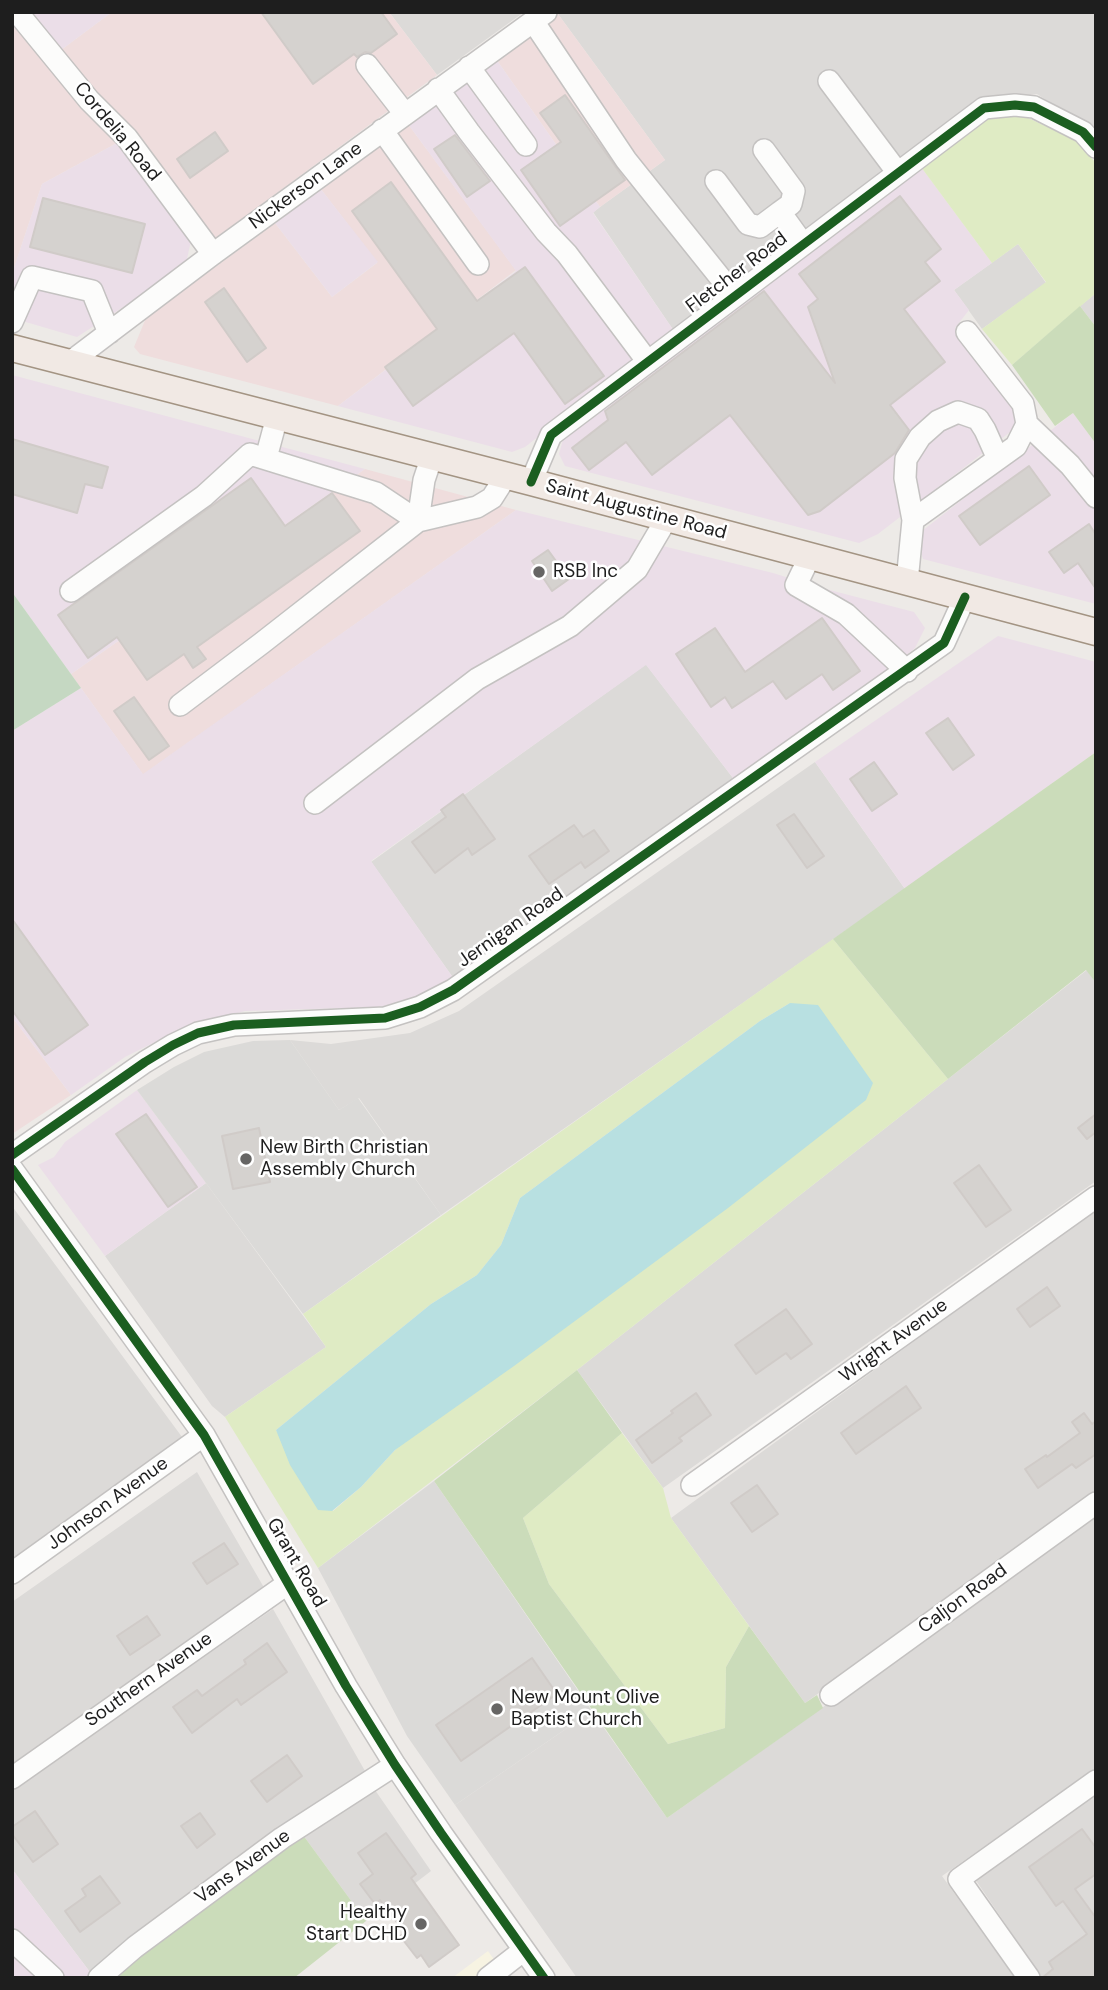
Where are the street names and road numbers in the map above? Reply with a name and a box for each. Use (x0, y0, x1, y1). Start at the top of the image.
street label: Cordelia Road (69, 78, 165, 186)
street label: Nickerson Lane (245, 137, 367, 235)
street label: Fletcher Road (682, 227, 792, 319)
street label: Saint Augustine Road (543, 475, 729, 545)
street label: Jernigan Road (454, 883, 568, 973)
street label: Wright Avenue (835, 1294, 953, 1388)
street label: Johnson Avenue (43, 1452, 173, 1556)
street label: Grant Road (261, 1514, 331, 1612)
street label: Caljon Road (914, 1559, 1012, 1639)
street label: Southern Avenue (81, 1628, 217, 1732)
street label: Vans Avenue (191, 1825, 295, 1909)

